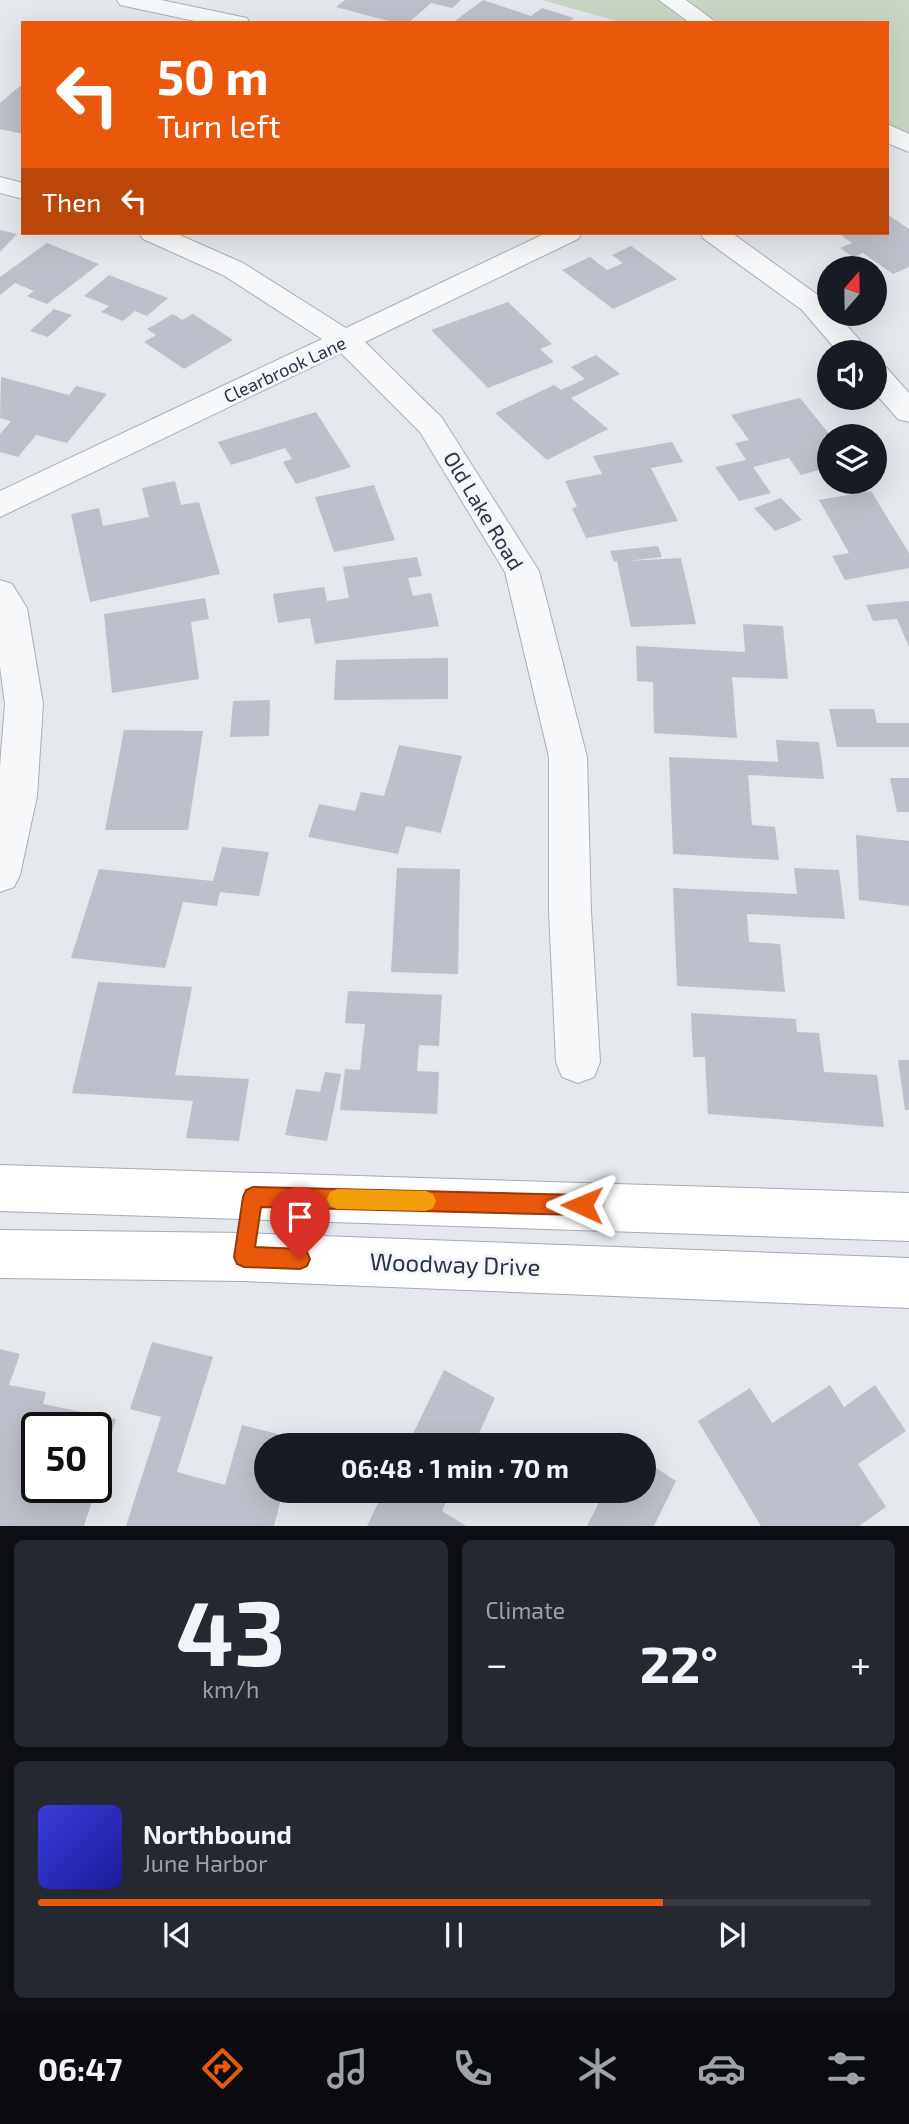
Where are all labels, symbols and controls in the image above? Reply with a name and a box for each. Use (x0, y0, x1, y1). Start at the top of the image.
text: 50 m (157, 46, 269, 105)
icon: left (42, 49, 133, 140)
text: Turn left (157, 106, 281, 144)
icon: left (115, 182, 153, 220)
text: Then (42, 186, 101, 217)
north arrow (817, 256, 887, 326)
map controls (817, 256, 887, 494)
street label: Clearbrook Lane (220, 331, 349, 407)
button: sound (817, 340, 887, 410)
button: layers (817, 424, 887, 494)
street label: Old Lake Road (439, 446, 530, 574)
position arrow (545, 1168, 619, 1242)
pin (270, 1187, 330, 1259)
icon: arrive (281, 1198, 319, 1236)
street label: Woodway Drive (369, 1246, 541, 1281)
speed limit sign: 50 (21, 1412, 112, 1503)
text: 06:48 · 1 min · 70 m (341, 1452, 569, 1483)
text: 43 (176, 1575, 286, 1684)
text: Climate (486, 1596, 565, 1624)
text: 22° (640, 1631, 718, 1693)
text: − (486, 1640, 508, 1686)
text: + (850, 1640, 871, 1686)
text: km/h (202, 1675, 259, 1703)
text: Northbound (143, 1818, 292, 1849)
text: June Harbor (143, 1849, 267, 1877)
icon: previous (158, 1916, 196, 1954)
icon: pause (435, 1916, 473, 1954)
icon: next (713, 1916, 751, 1954)
icon: directions (198, 2044, 247, 2093)
icon: music (323, 2044, 372, 2093)
icon: phone (448, 2044, 497, 2093)
icon: climate (573, 2044, 622, 2093)
icon: car (697, 2044, 746, 2093)
icon: filters (822, 2044, 871, 2093)
text: 06:47 (38, 2049, 122, 2087)

